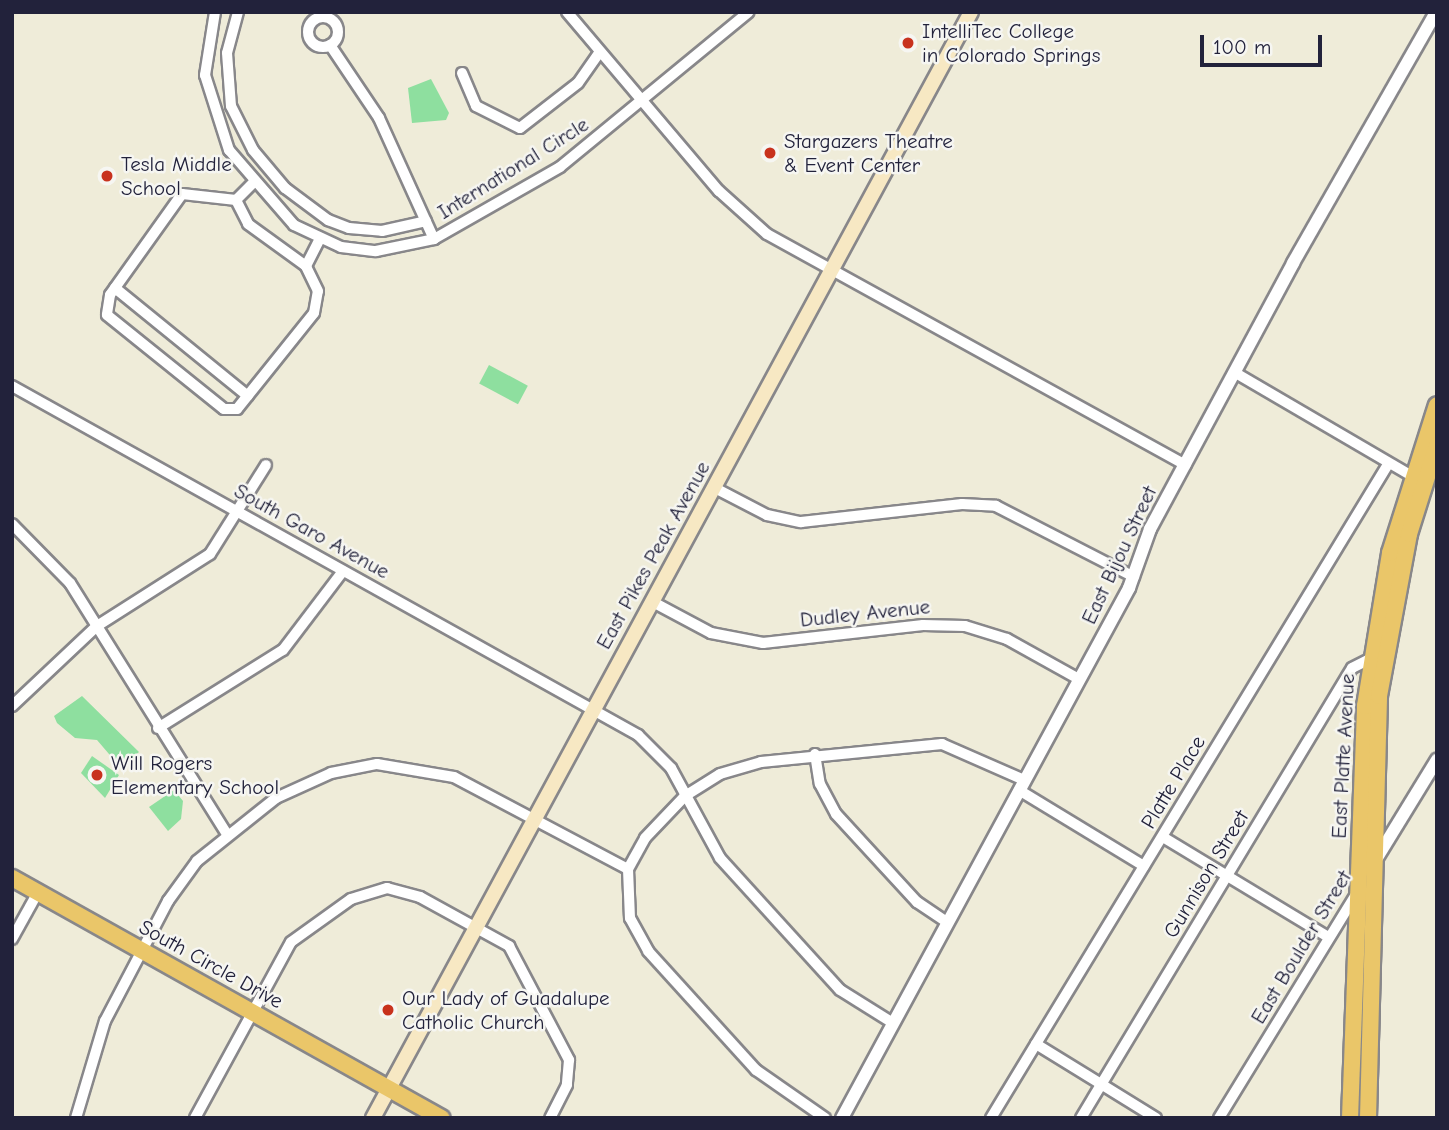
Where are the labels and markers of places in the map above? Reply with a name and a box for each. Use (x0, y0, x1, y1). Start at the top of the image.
place label: IntelliTec College in Colorado Springs (922, 18, 1100, 68)
marker: IntelliTec College in Colorado Springs (900, 35, 916, 51)
place label: Stargazers Theatre & Event Center (784, 128, 953, 178)
marker: Stargazers Theatre & Event Center (762, 145, 778, 161)
place label: Tesla Middle School (121, 151, 232, 201)
marker: Tesla Middle School (99, 168, 115, 184)
place label: Will Rogers Elementary School (111, 750, 279, 800)
marker: Will Rogers Elementary School (89, 767, 105, 783)
place label: Our Lady of Guadalupe Catholic Church (402, 985, 610, 1035)
marker: Our Lady of Guadalupe Catholic Church (380, 1002, 396, 1018)

